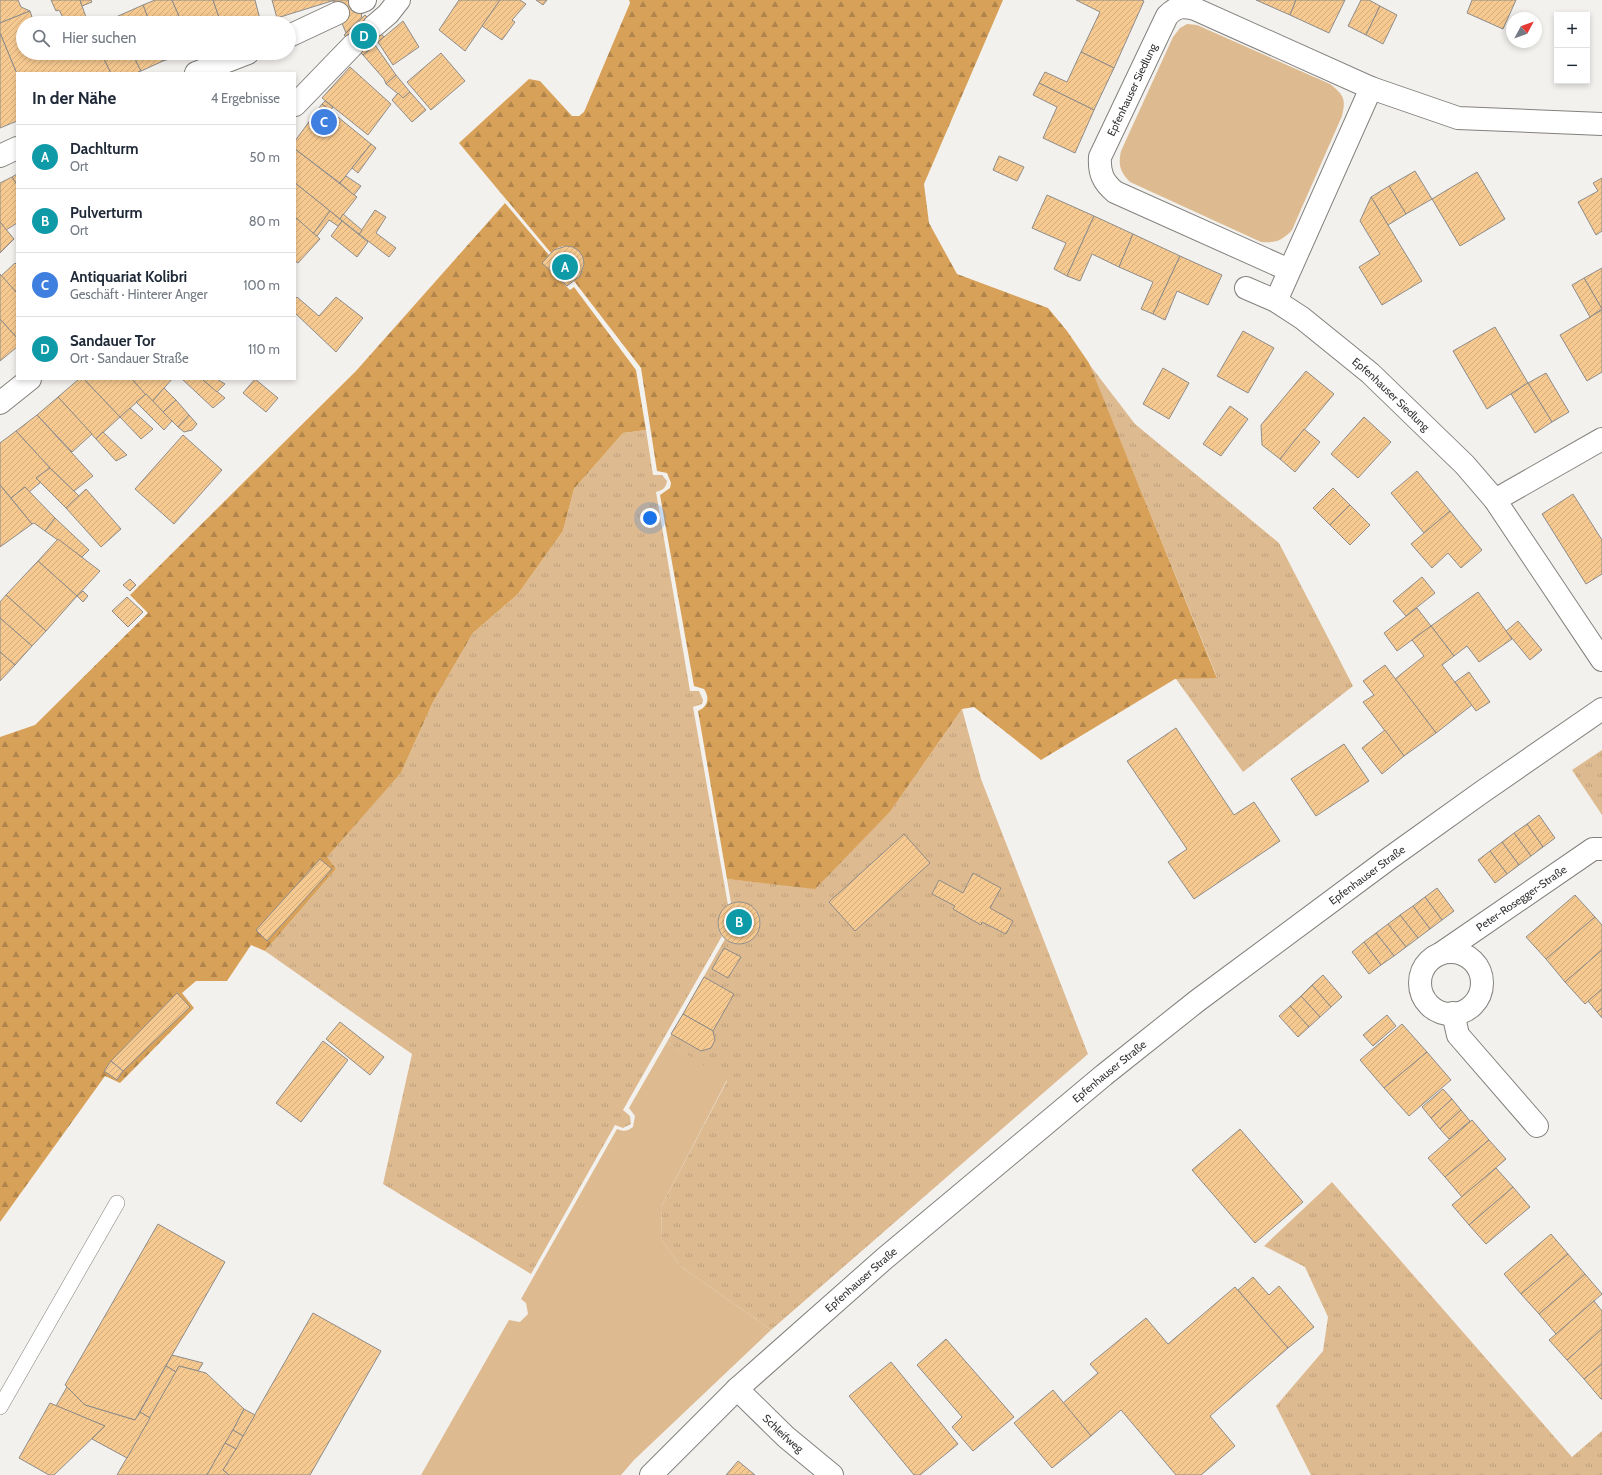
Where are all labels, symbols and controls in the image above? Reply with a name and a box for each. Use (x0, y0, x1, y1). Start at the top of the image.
north arrow (1506, 12, 1542, 48)
map controls (1554, 12, 1590, 84)
button: + (1554, 12, 1590, 48)
search box (16, 16, 296, 60)
pin: D (351, 21, 377, 51)
icon: search (30, 27, 52, 49)
text: Hier suchen (62, 29, 137, 47)
street label: Epfenhauser Siedlung (1104, 41, 1160, 138)
button: − (1554, 48, 1590, 84)
text: In der Nähe (32, 88, 116, 108)
text: 4 Ergebnisse (211, 90, 280, 106)
pin: C (311, 107, 337, 137)
text: Dachlturm (70, 140, 139, 158)
text: A (41, 149, 49, 165)
text: 50 m (250, 149, 280, 165)
text: Ort (70, 158, 88, 174)
text: Pulverturm (70, 204, 142, 222)
text: B (41, 213, 49, 229)
text: 80 m (249, 213, 280, 229)
text: Ort (70, 222, 88, 238)
pin: A (552, 252, 578, 282)
text: Antiquariat Kolibri (70, 268, 187, 286)
text: C (41, 277, 49, 293)
text: 100 m (243, 277, 280, 293)
text: Geschäft · Hinterer Anger (70, 286, 208, 302)
text: Sandauer Tor (70, 332, 155, 350)
text: D (40, 341, 50, 357)
text: 110 m (248, 341, 280, 357)
text: Ort · Sandauer Straße (70, 350, 189, 366)
street label: Epfenhauser Siedlung (1349, 355, 1433, 434)
your location (640, 508, 660, 528)
street label: Epfenhauser Straße (1326, 842, 1408, 908)
street label: Peter-Rosegger-Straße (1473, 862, 1570, 934)
pin: B (726, 907, 752, 937)
street label: Epfenhauser Straße (1069, 1037, 1149, 1106)
street label: Epfenhauser Straße (822, 1244, 900, 1315)
street label: Schleifweg (760, 1411, 807, 1456)

